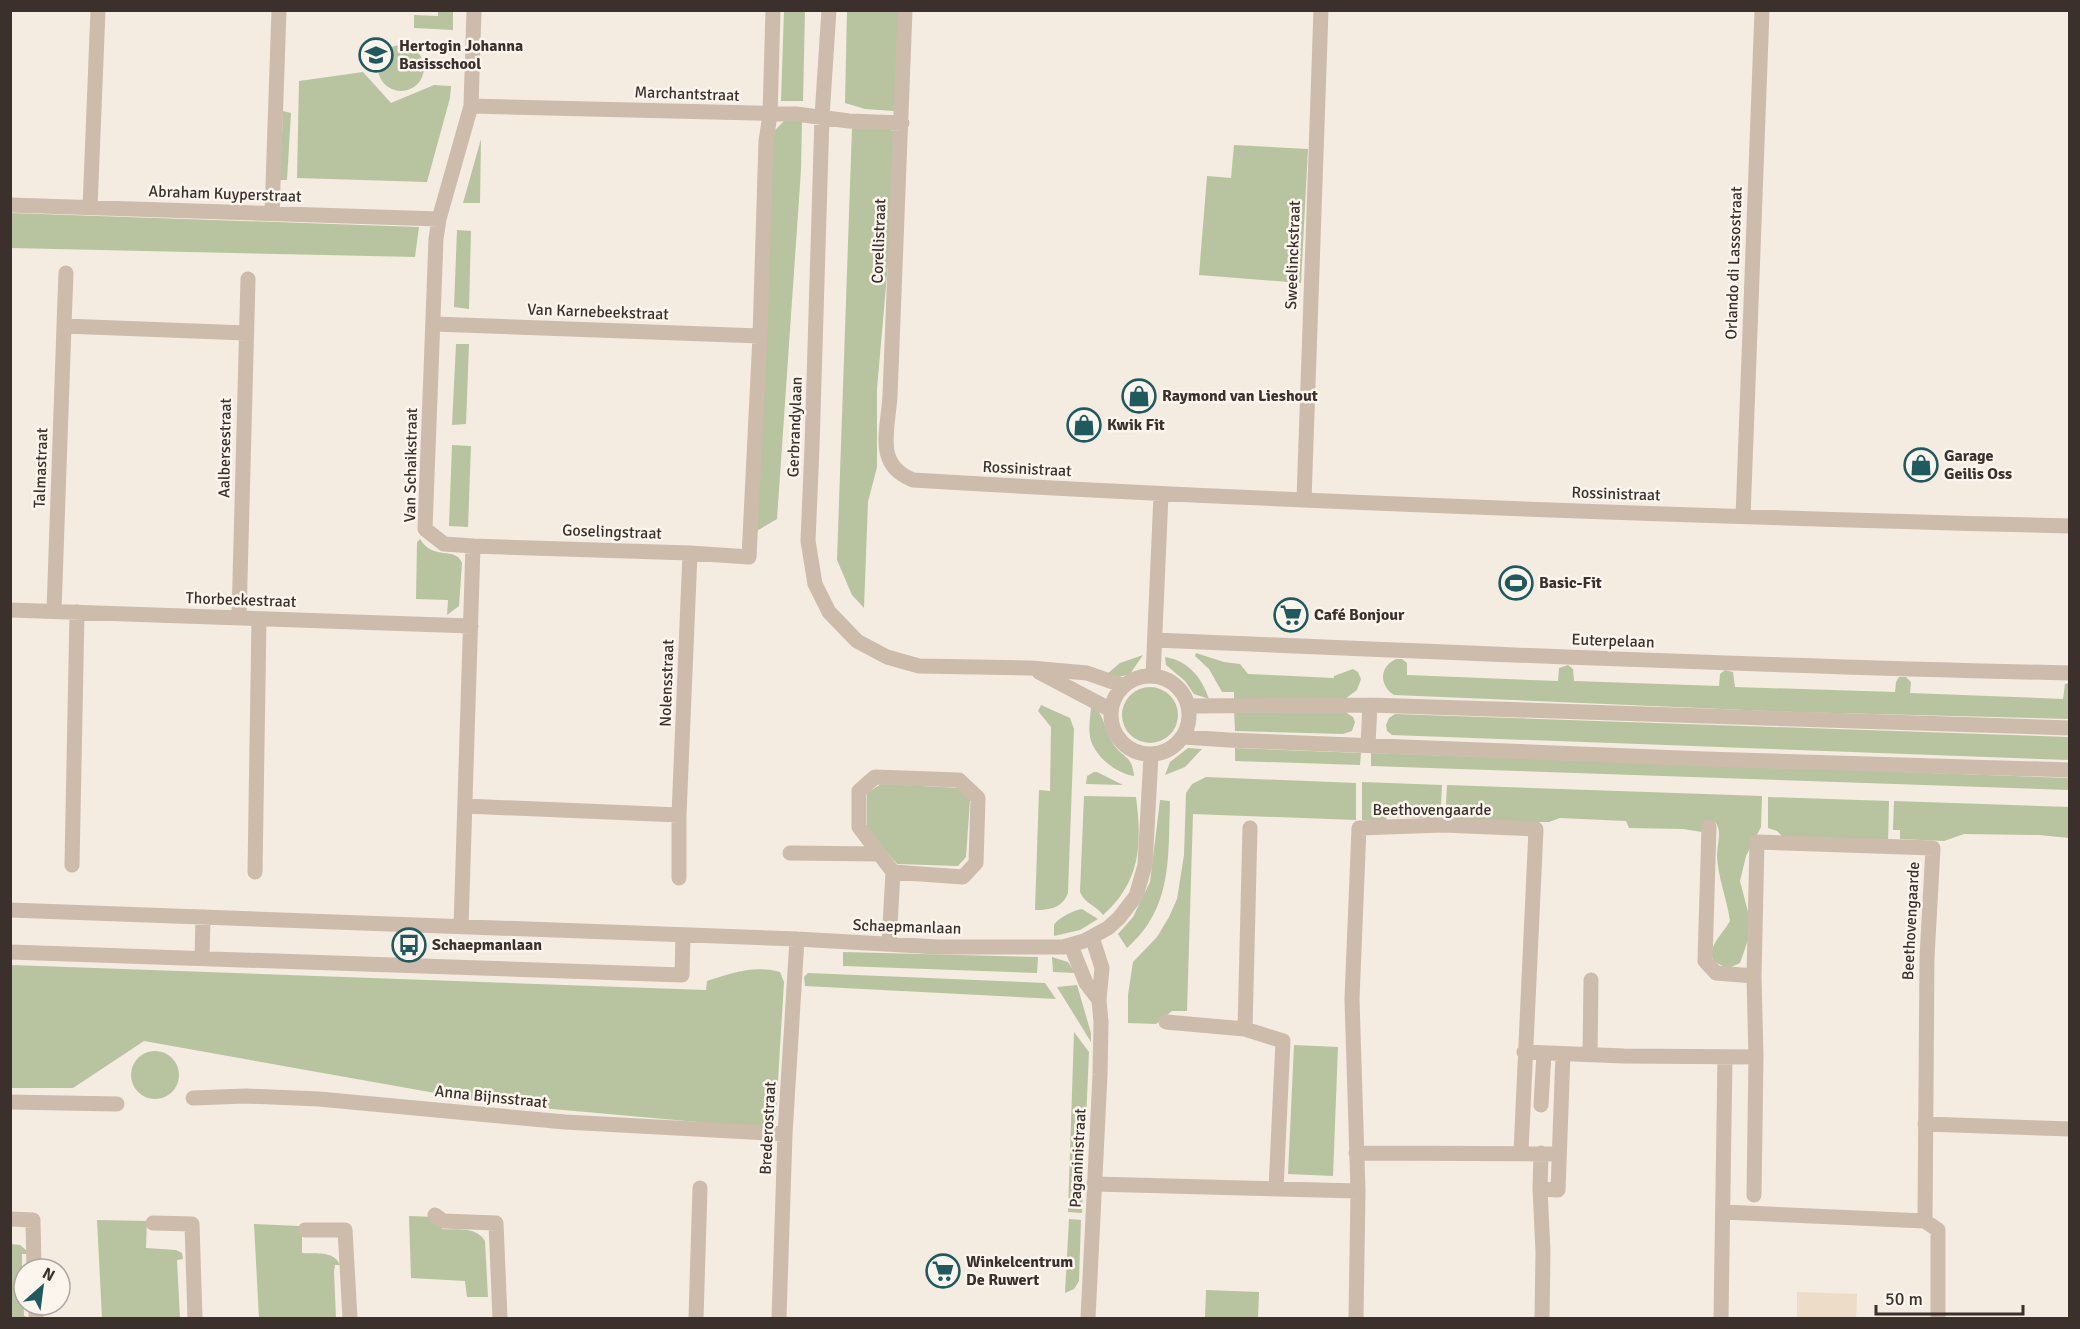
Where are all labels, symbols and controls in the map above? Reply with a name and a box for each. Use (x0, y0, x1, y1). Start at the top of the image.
place label: Hertogin Johanna Basisschool (399, 36, 523, 74)
school or university icon: Hertogin Johanna Basisschool (358, 37, 394, 73)
street label: Marchantstraat (634, 82, 740, 106)
street label: Abraham Kuyperstraat (148, 181, 302, 207)
street label: Orlando di Lassostraat (1721, 186, 1747, 340)
street label: Corellistraat (868, 198, 890, 284)
street label: Sweelinckstraat (1281, 200, 1305, 310)
street label: Van Karnebeekstraat (527, 300, 670, 324)
street label: Gerbrandylaan (783, 376, 807, 478)
shop icon: Raymond van Lieshout (1121, 378, 1157, 414)
place label: Raymond van Lieshout (1162, 386, 1318, 406)
street label: Aalbersestraat (214, 397, 236, 498)
street label: Van Schaikstraat (400, 407, 422, 522)
shop icon: Kwik Fit (1066, 407, 1102, 443)
place label: Kwik Fit (1107, 415, 1165, 435)
street label: Talmastraat (30, 427, 52, 509)
place label: Garage Geilis Oss (1944, 446, 2012, 484)
shop icon: Garage Geilis Oss (1903, 447, 1939, 483)
street label: Rossinistraat (982, 457, 1072, 481)
street label: Rossinistraat (1571, 482, 1661, 506)
street label: Goselingstraat (562, 520, 663, 544)
sports icon: Basic-Fit (1498, 565, 1534, 601)
place label: Basic-Fit (1539, 573, 1602, 593)
street label: Thorbeckestraat (185, 588, 297, 612)
supermarket icon: Café Bonjour (1273, 597, 1309, 633)
place label: Café Bonjour (1314, 605, 1405, 625)
street label: Euterpelaan (1571, 630, 1655, 652)
street label: Nolensstraat (655, 639, 679, 727)
street label: Beethovengaarde (1373, 800, 1491, 820)
street label: Beethovengaarde (1898, 861, 1924, 981)
street label: Schaepmanlaan (852, 915, 962, 939)
bus stop icon: Schaepmanlaan (391, 927, 427, 963)
place label: Schaepmanlaan (432, 935, 542, 955)
street label: Brederostraat (756, 1080, 780, 1175)
street label: Anna Bijnsstraat (434, 1081, 549, 1113)
street label: Paganinistraat (1065, 1107, 1091, 1208)
place label: Winkelcentrum De Ruwert (966, 1252, 1073, 1290)
supermarket icon: Winkelcentrum De Ruwert (925, 1253, 961, 1289)
north arrow (12, 1257, 72, 1317)
text: N (39, 1263, 58, 1286)
scale bar (1876, 1278, 2023, 1316)
text: 50 m (1885, 1288, 1923, 1310)

